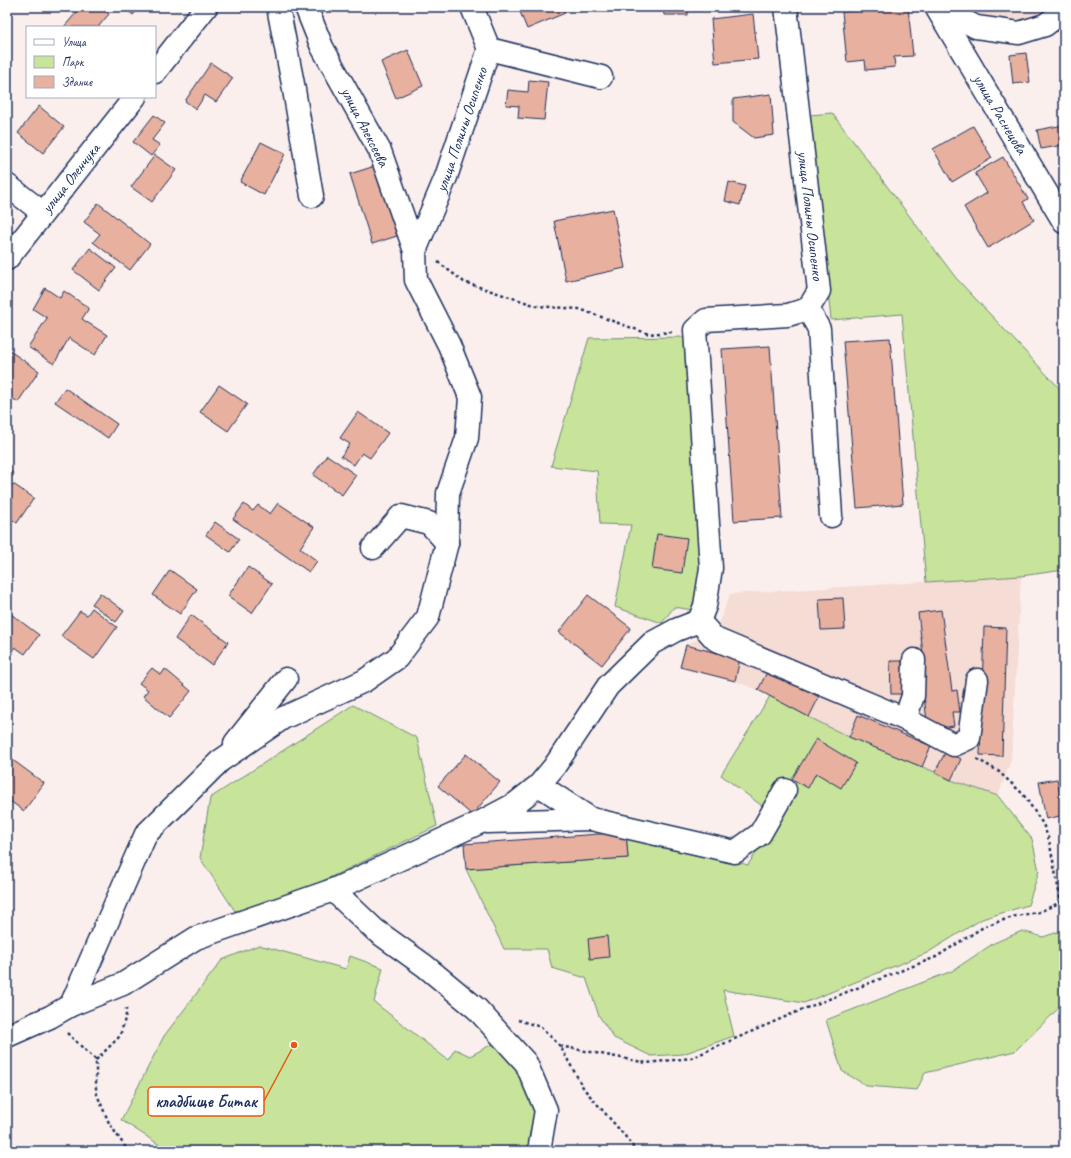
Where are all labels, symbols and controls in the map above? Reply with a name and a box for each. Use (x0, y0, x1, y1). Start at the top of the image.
legend (26, 26, 156, 98)
text: Улица (62, 34, 87, 50)
text: Парк (62, 54, 85, 70)
street label: улица Полины Осипенко (430, 64, 492, 196)
street label: улица Раснецова (968, 70, 1032, 159)
text: Здание (62, 74, 93, 90)
street label: улица Алексеева (336, 83, 394, 171)
street label: улица Оленчука (37, 138, 105, 218)
street label: улица Полины Осипенко (793, 149, 828, 283)
callout: кладбище Битак (148, 1087, 264, 1116)
text: кладбище Битак (155, 1091, 259, 1112)

